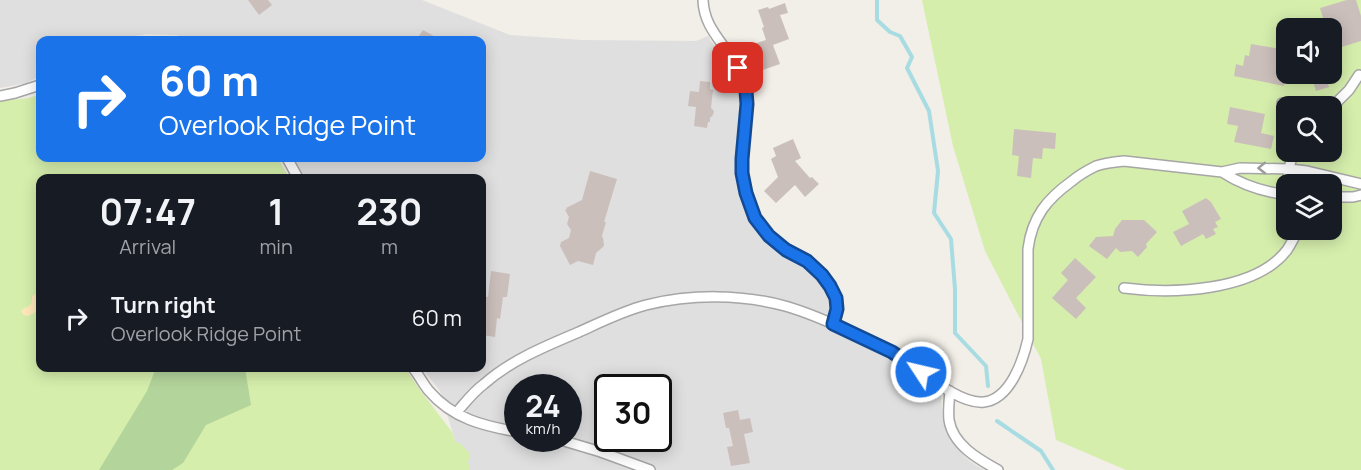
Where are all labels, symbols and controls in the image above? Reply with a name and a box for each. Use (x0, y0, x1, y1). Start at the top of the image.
map controls (1276, 18, 1342, 240)
button: sound (1276, 18, 1342, 84)
pin (712, 42, 763, 93)
text: 60 m (159, 51, 259, 109)
icon: arrive (721, 51, 754, 84)
icon: right (60, 60, 138, 138)
button: search (1276, 96, 1342, 162)
text: Overlook Ridge Point (159, 106, 416, 143)
one-way arrow (1258, 162, 1267, 174)
button: layers (1276, 174, 1342, 240)
text: 07:47 (100, 187, 196, 236)
text: 1 (268, 187, 284, 236)
text: 230 (356, 187, 422, 236)
text: Arrival (119, 233, 176, 260)
text: min (259, 233, 293, 260)
text: m (381, 233, 398, 260)
text: Turn right (111, 290, 216, 320)
icon: right (60, 302, 93, 335)
text: 60 m (412, 303, 462, 333)
text: Overlook Ridge Point (111, 320, 301, 347)
position arrow (889, 340, 953, 404)
speed limit sign: 30 (594, 374, 672, 452)
text: 24 (525, 385, 561, 426)
text: km/h (526, 418, 560, 439)

